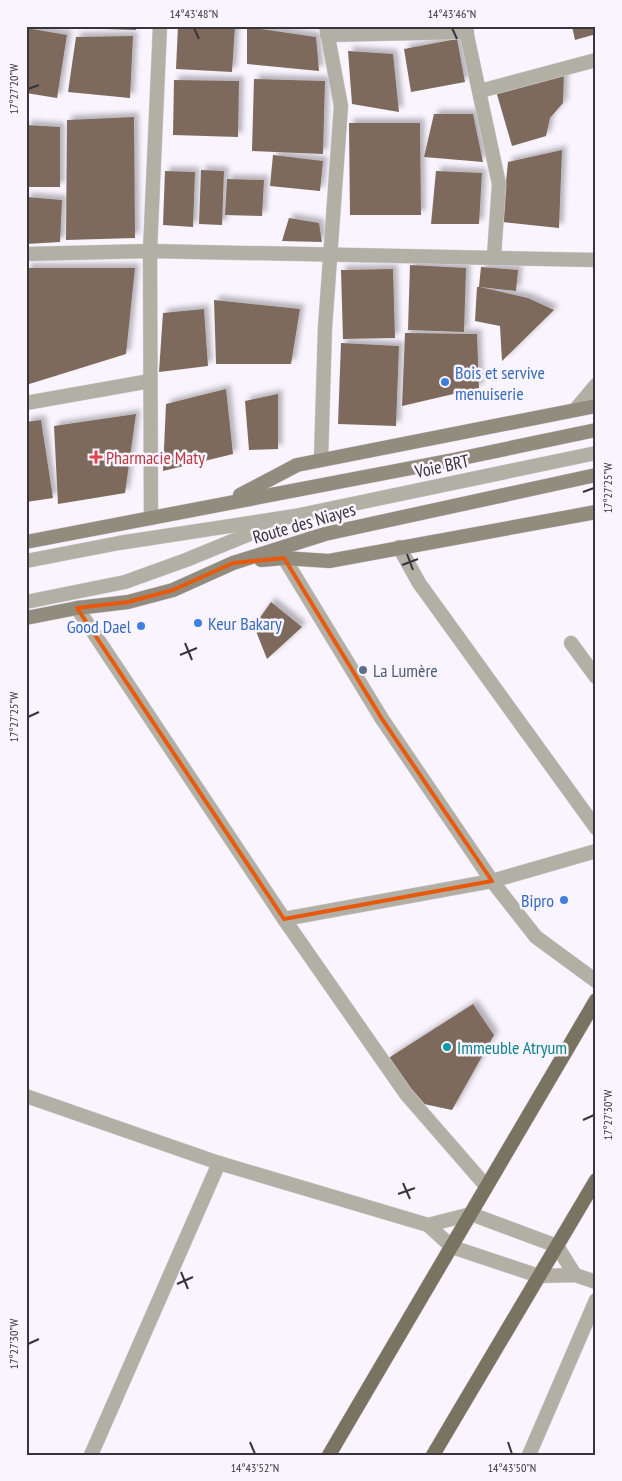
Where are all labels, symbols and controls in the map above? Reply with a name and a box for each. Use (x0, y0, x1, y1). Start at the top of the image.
text: 14°43'48"N (170, 6, 218, 21)
text: 14°43'46"N (428, 6, 476, 21)
text: 17°27'20"W (6, 64, 21, 114)
place label: Bois et servive menuiserie (455, 361, 545, 405)
marker: Bois et servive menuiserie (439, 376, 451, 388)
place label: Pharmacie Maty (106, 446, 205, 469)
street label: Voie BRT (412, 449, 471, 483)
marker: Pharmacie Maty (90, 451, 102, 463)
text: 17°27'25"W (600, 463, 615, 513)
street label: Route des Niayes (250, 497, 358, 549)
place label: Keur Bakary (208, 612, 282, 635)
place label: Good Dael (67, 615, 132, 638)
marker: Keur Bakary (192, 617, 204, 629)
marker: Good Dael (135, 620, 147, 632)
place label: La Lumère (373, 659, 438, 682)
marker: La Lumère (357, 664, 369, 676)
text: 17°27'25"W (6, 692, 21, 742)
place label: Bipro (521, 889, 554, 912)
marker: Bipro (558, 894, 570, 906)
place label: Immeuble Atryum (457, 1036, 567, 1059)
marker: Immeuble Atryum (441, 1041, 453, 1053)
text: 17°27'30"W (600, 1090, 615, 1140)
text: 17°27'30"W (6, 1319, 21, 1369)
text: 14°43'52"N (231, 1460, 279, 1475)
text: 14°43'50"N (488, 1460, 536, 1475)

